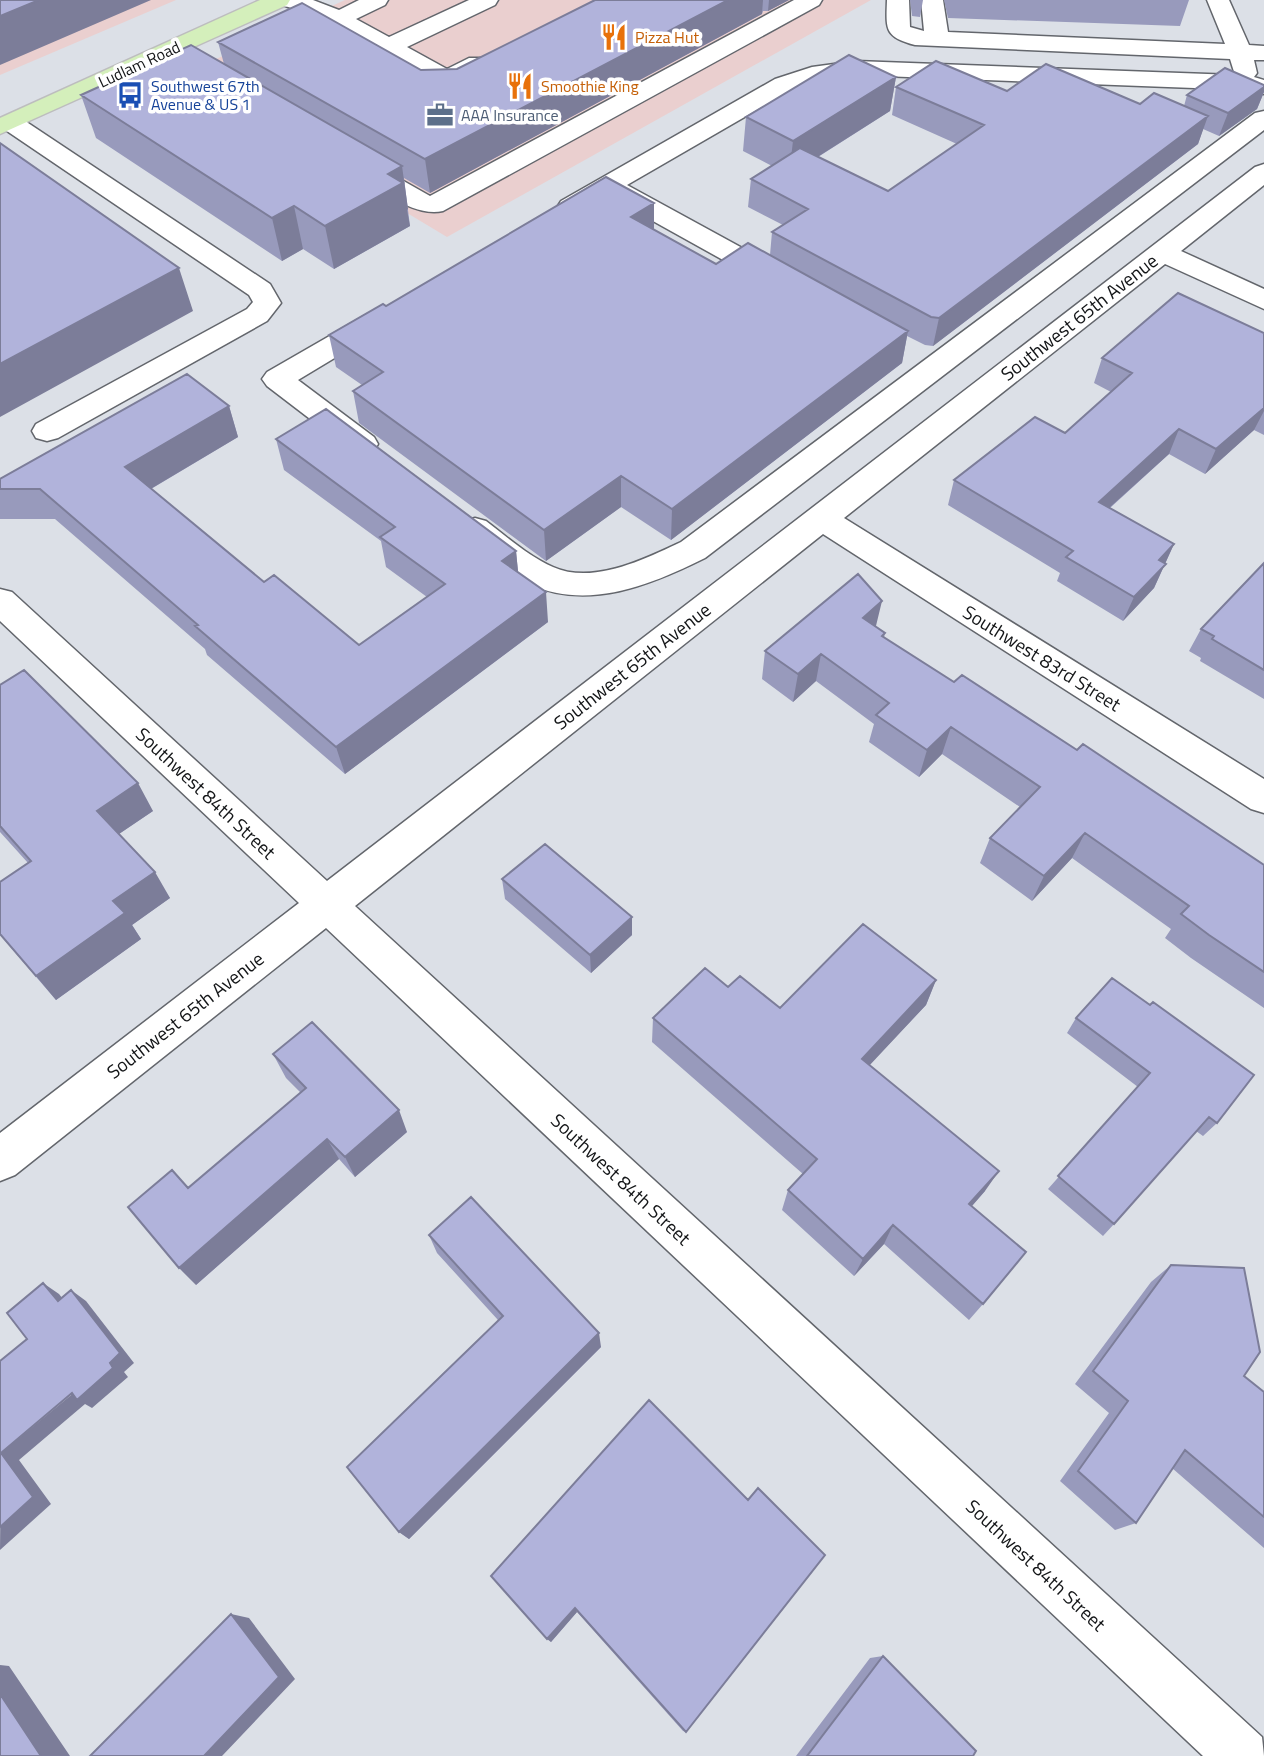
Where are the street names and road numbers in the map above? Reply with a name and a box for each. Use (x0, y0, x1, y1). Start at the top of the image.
street label: Ludlam Road (94, 35, 184, 93)
street label: Southwest 65th Avenue (994, 246, 1164, 387)
street label: Southwest 65th Avenue (547, 595, 717, 736)
street label: Southwest 83rd Street (958, 597, 1127, 718)
street label: Southwest 84th Street (130, 720, 283, 866)
street label: Southwest 65th Avenue (100, 944, 270, 1085)
street label: Southwest 84th Street (545, 1106, 698, 1252)
street label: Southwest 84th Street (960, 1492, 1113, 1638)

